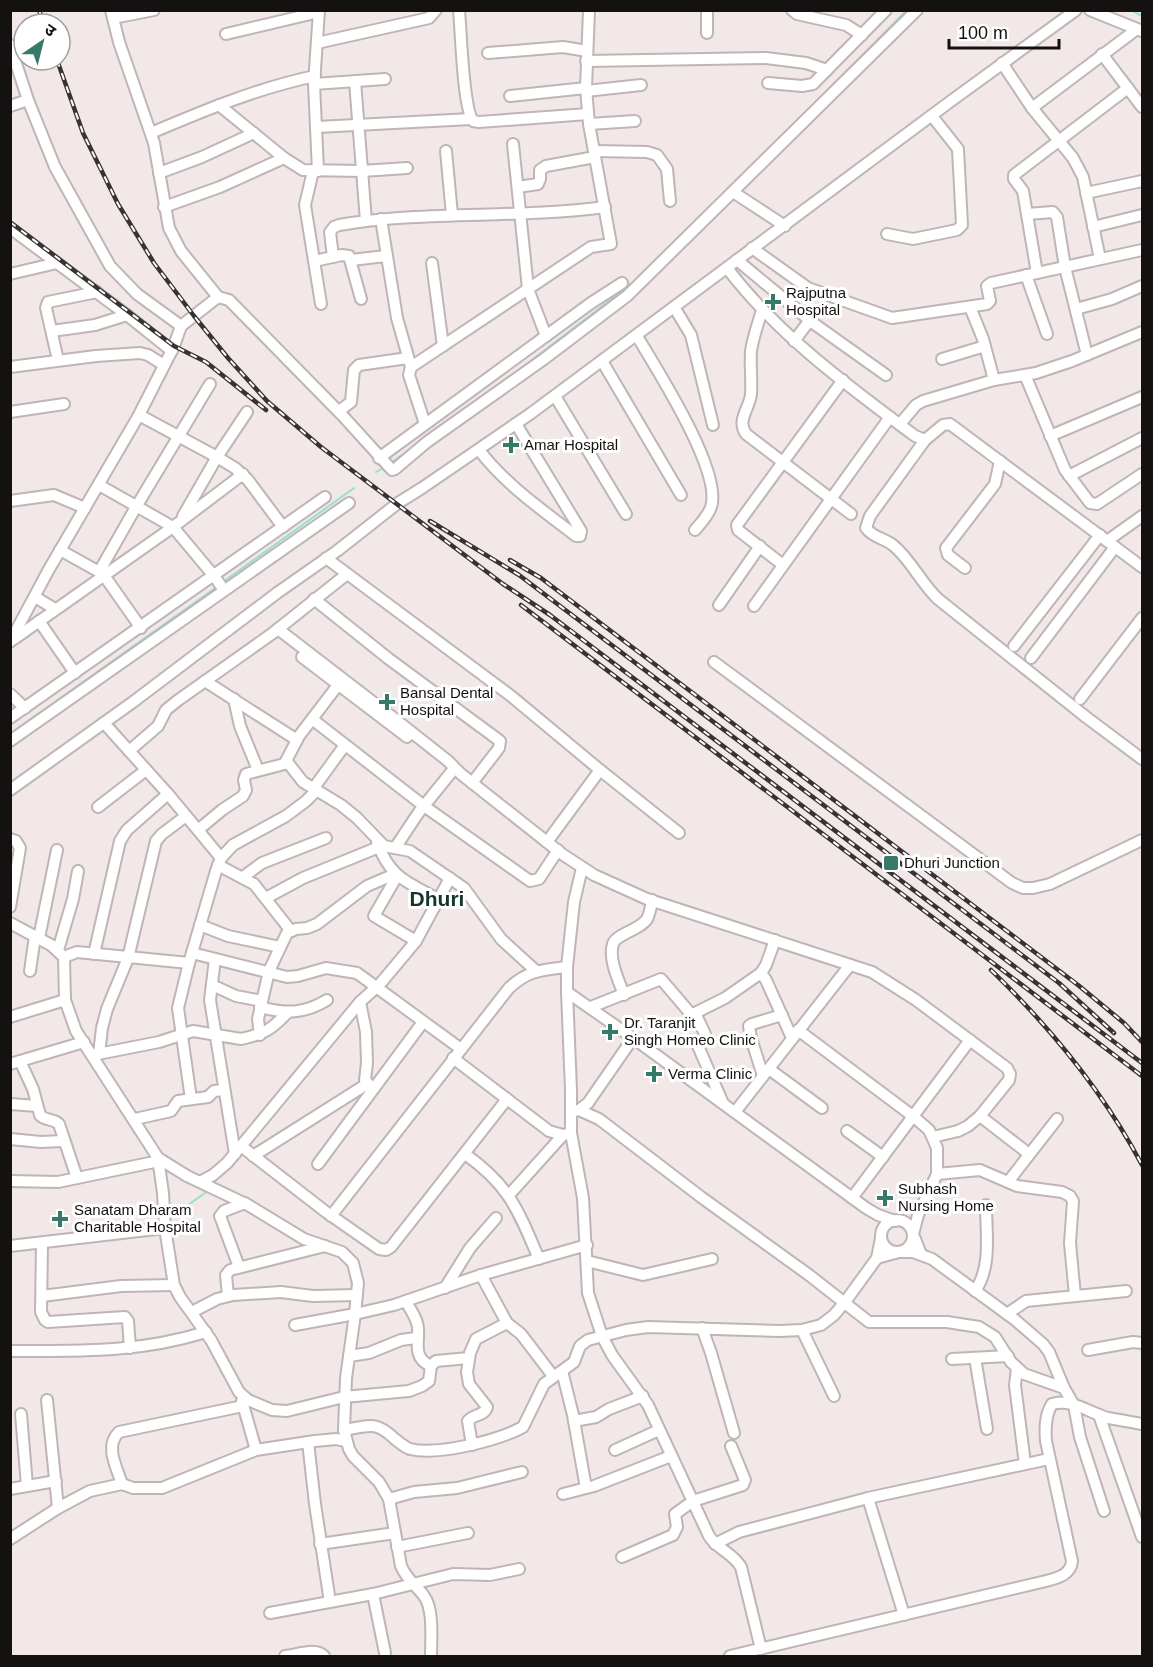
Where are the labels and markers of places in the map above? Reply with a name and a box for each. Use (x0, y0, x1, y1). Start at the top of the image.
place label: Rajputna Hospital (786, 284, 847, 318)
marker: Rajputna Hospital (764, 293, 782, 311)
marker: Amar Hospital (502, 436, 520, 454)
place label: Amar Hospital (524, 436, 618, 453)
place label: Bansal Dental Hospital (400, 684, 493, 718)
marker: Bansal Dental Hospital (378, 693, 396, 711)
marker: Dhuri Junction (882, 854, 900, 872)
place label: Dhuri Junction (904, 854, 1000, 871)
place label: Dr. Taranjit Singh Homeo Clinic (624, 1014, 756, 1048)
marker: Dr. Taranjit Singh Homeo Clinic (601, 1023, 619, 1041)
marker: Verma Clinic (645, 1065, 663, 1083)
place label: Verma Clinic (668, 1065, 753, 1082)
place label: Subhash Nursing Home (898, 1180, 994, 1214)
marker: Subhash Nursing Home (876, 1189, 894, 1207)
place label: Sanatam Dharam Charitable Hospital (74, 1201, 201, 1235)
marker: Sanatam Dharam Charitable Hospital (51, 1210, 69, 1228)

